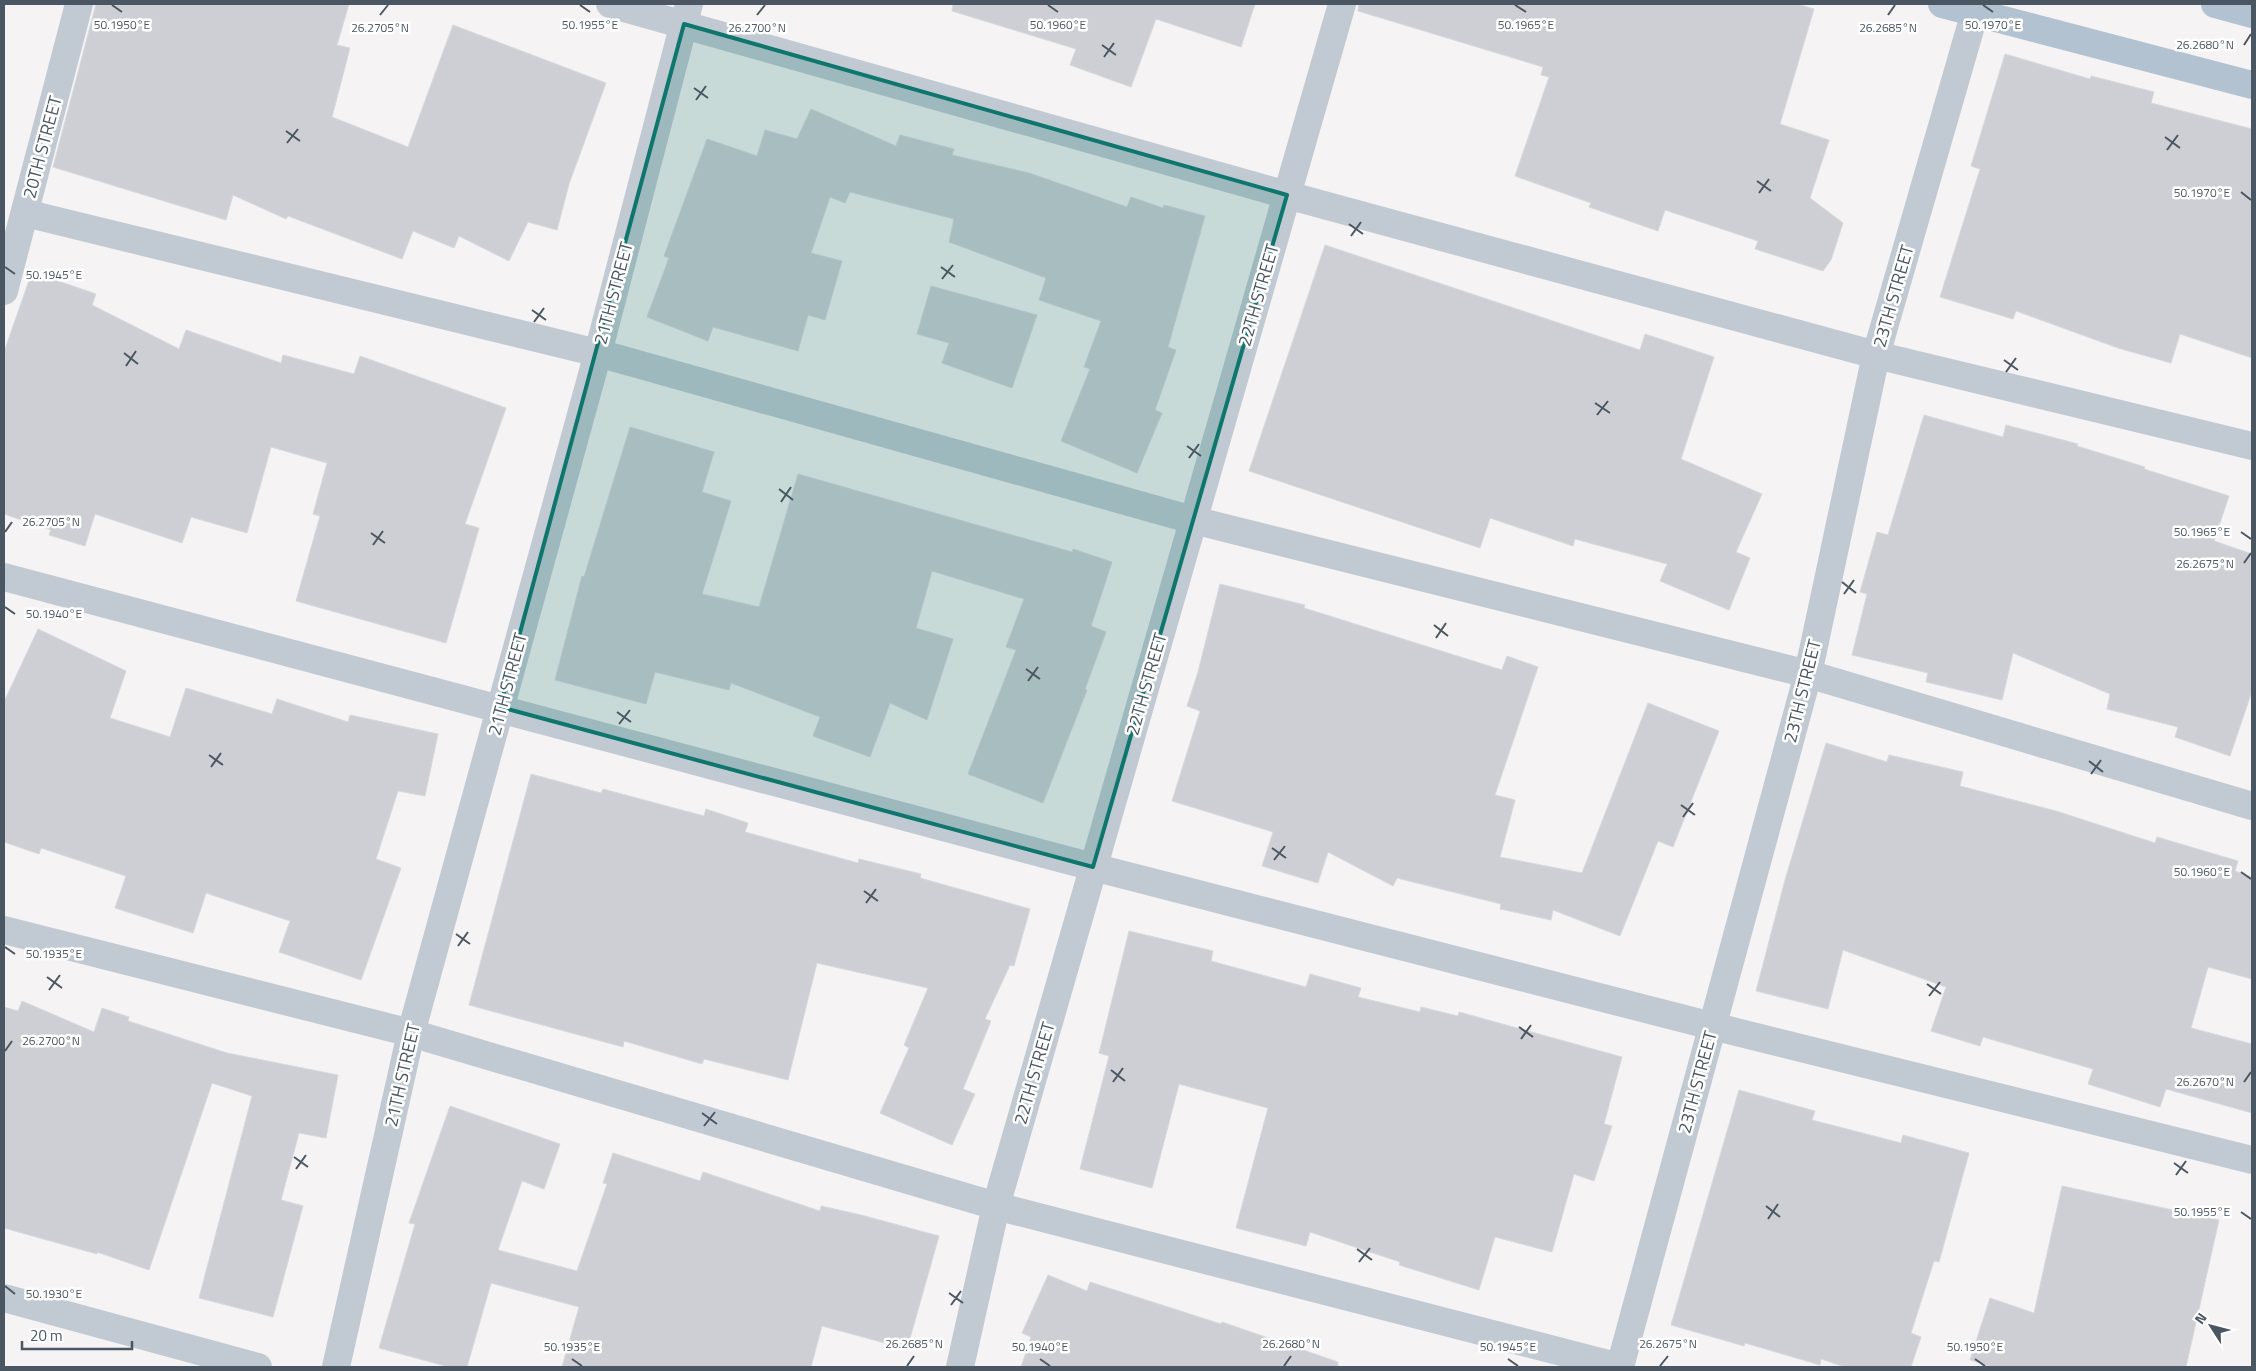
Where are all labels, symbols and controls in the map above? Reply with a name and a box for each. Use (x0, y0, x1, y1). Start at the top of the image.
text: 50.1950°E (94, 15, 150, 34)
text: 50.1955°E (562, 15, 618, 34)
text: 50.1960°E (1030, 15, 1086, 34)
text: 50.1965°E (1498, 15, 1554, 34)
text: 50.1970°E (1965, 15, 2021, 34)
text: 26.2705°N (351, 18, 409, 37)
text: 26.2700°N (728, 18, 786, 37)
text: 26.2685°N (1859, 18, 1917, 37)
text: 26.2680°N (2176, 35, 2234, 54)
street label: 20TH STREET (15, 92, 69, 201)
text: 50.1970°E (2174, 183, 2230, 202)
street label: 21TH STREET (586, 238, 640, 347)
street label: 22TH STREET (1230, 240, 1286, 349)
street label: 23TH STREET (1865, 241, 1921, 350)
text: 50.1945°E (26, 265, 82, 284)
text: 26.2705°N (22, 512, 80, 531)
text: 50.1965°E (2174, 522, 2230, 541)
text: 26.2675°N (2176, 554, 2234, 573)
text: 50.1940°E (26, 604, 82, 623)
street label: 21TH STREET (480, 629, 534, 738)
street label: 22TH STREET (1118, 629, 1174, 738)
street label: 23TH STREET (1776, 636, 1828, 745)
text: 50.1960°E (2174, 862, 2230, 881)
text: 50.1935°E (26, 944, 82, 963)
street label: 22TH STREET (1006, 1018, 1062, 1127)
street label: 21TH STREET (377, 1020, 427, 1129)
street label: 23TH STREET (1670, 1027, 1724, 1136)
text: 26.2700°N (22, 1031, 80, 1050)
text: 26.2670°N (2176, 1072, 2234, 1091)
text: 50.1955°E (2174, 1202, 2230, 1221)
text: 50.1930°E (26, 1284, 82, 1303)
north arrow (2186, 1301, 2236, 1351)
text: N (2189, 1308, 2211, 1328)
scale bar (22, 1318, 132, 1350)
text: 20 m (30, 1324, 63, 1347)
text: 26.2685°N (885, 1334, 943, 1353)
text: 26.2680°N (1262, 1334, 1320, 1353)
text: 26.2675°N (1639, 1334, 1697, 1353)
text: 50.1935°E (544, 1337, 600, 1356)
text: 50.1940°E (1012, 1337, 1068, 1356)
text: 50.1945°E (1480, 1337, 1536, 1356)
text: 50.1950°E (1947, 1337, 2003, 1356)

